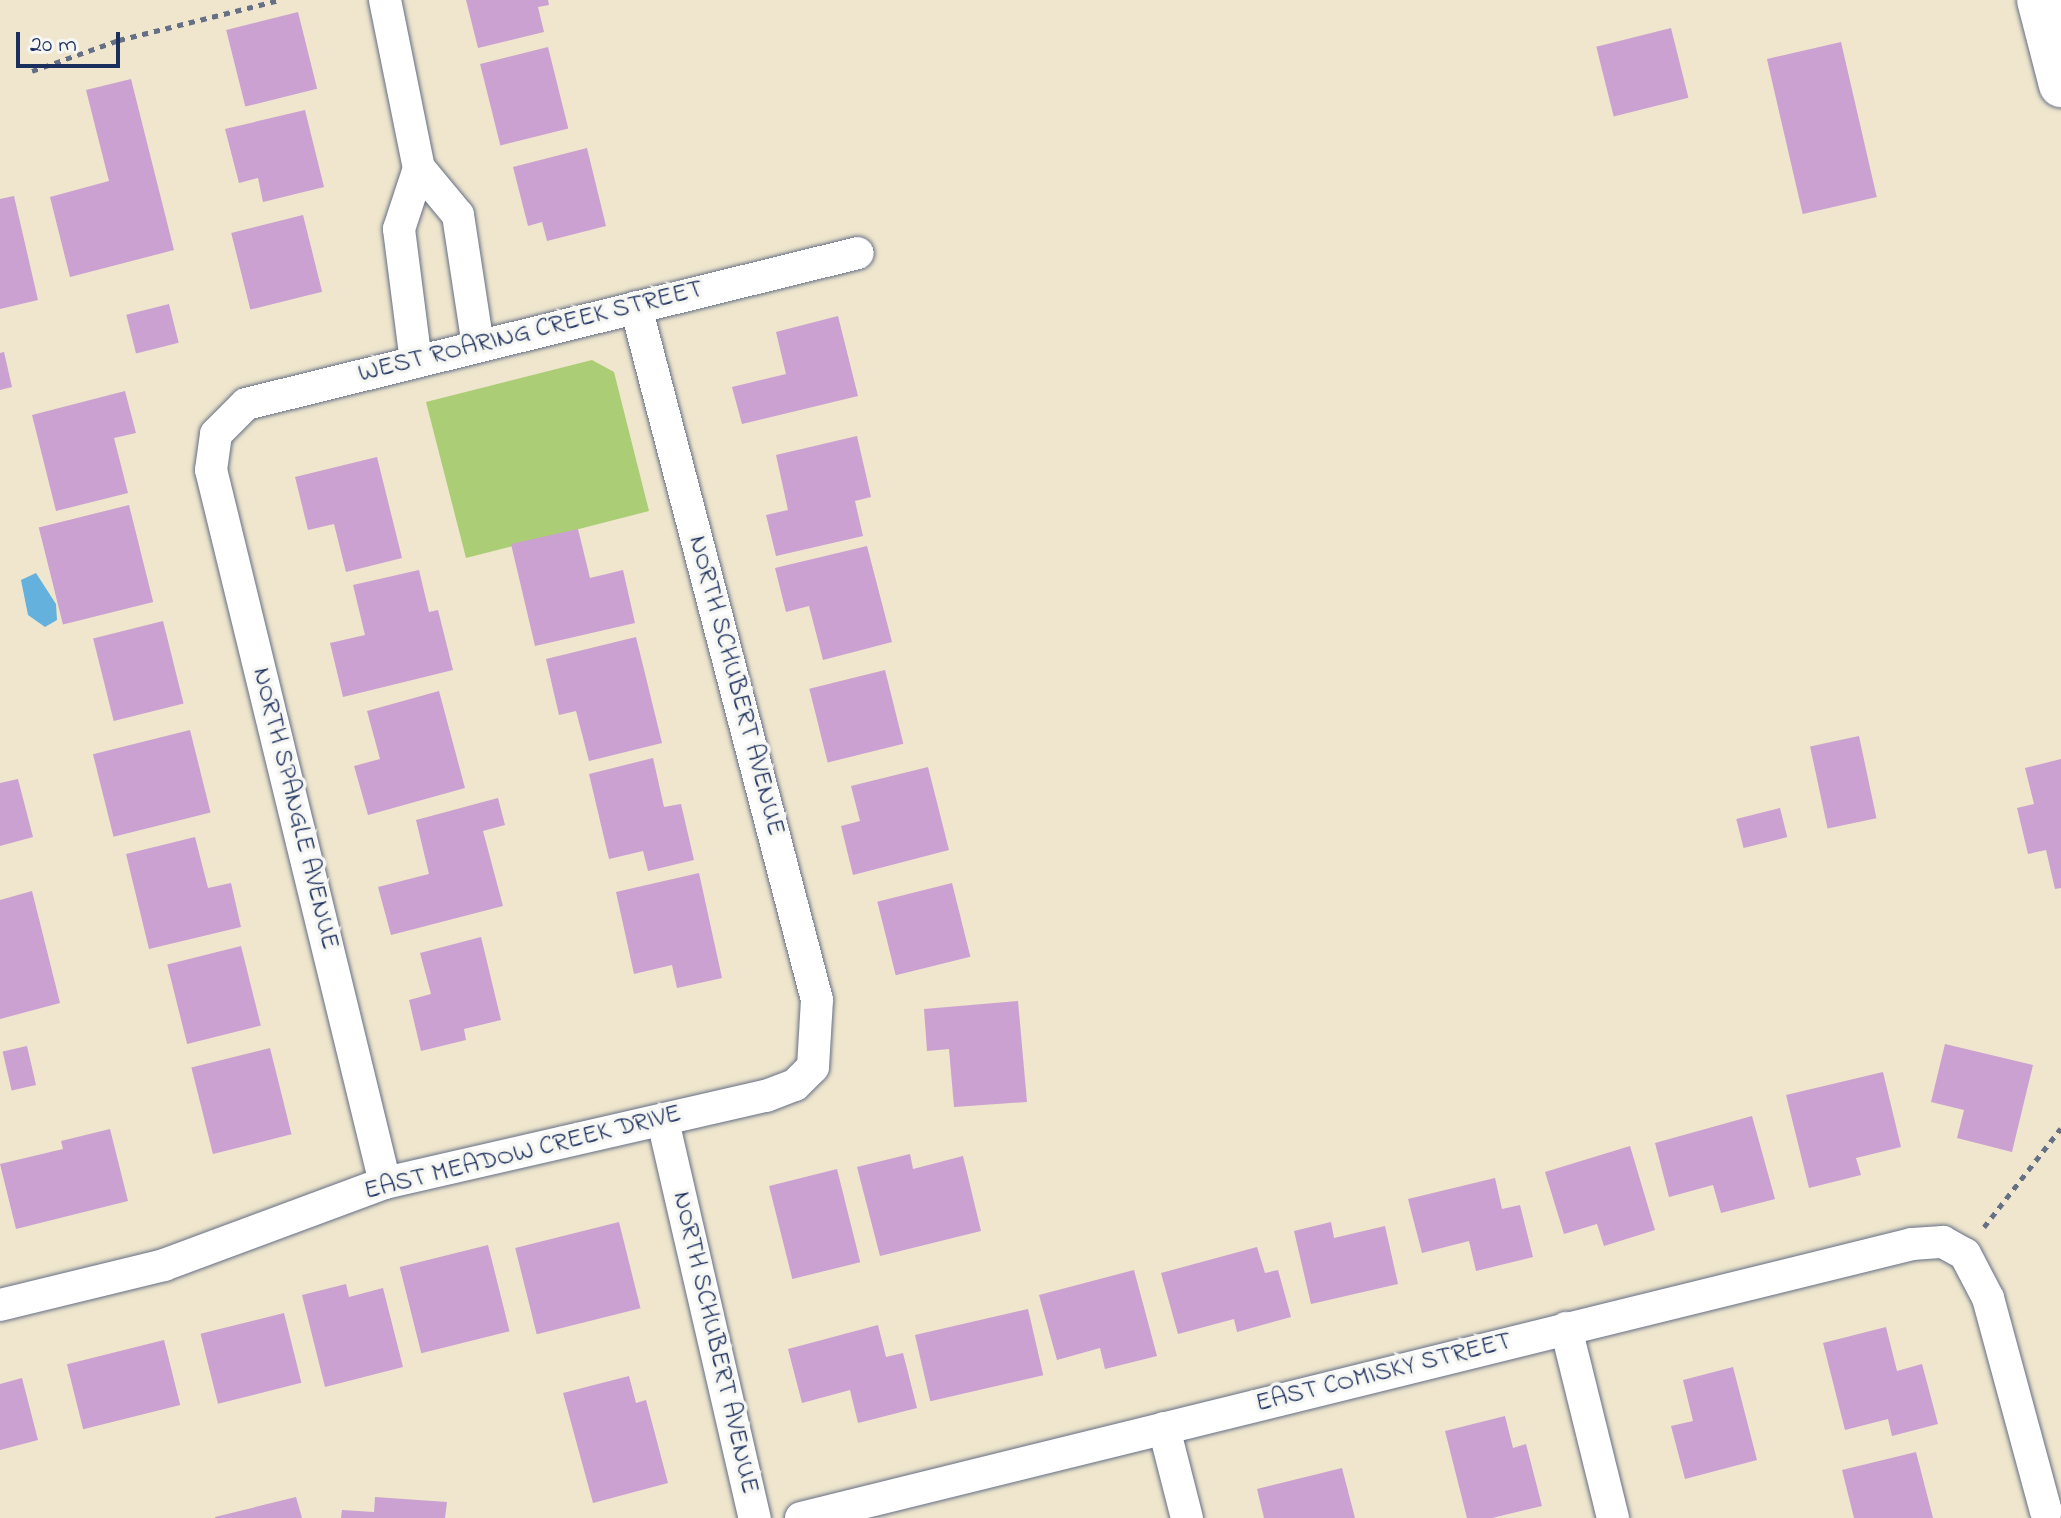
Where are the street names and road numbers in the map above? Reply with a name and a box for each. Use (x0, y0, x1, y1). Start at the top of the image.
street label: WEST ROARING CREEK STREET (355, 275, 707, 391)
street label: NORTH SCHUBERT AVENUE (680, 533, 790, 839)
street label: NORTH SPANGLE AVENUE (244, 665, 344, 953)
street label: EAST MEADOW CREEK DRIVE (361, 1099, 685, 1209)
street label: NORTH SCHUBERT AVENUE (664, 1189, 764, 1497)
street label: EAST COMISKY STREET (1253, 1327, 1515, 1421)

